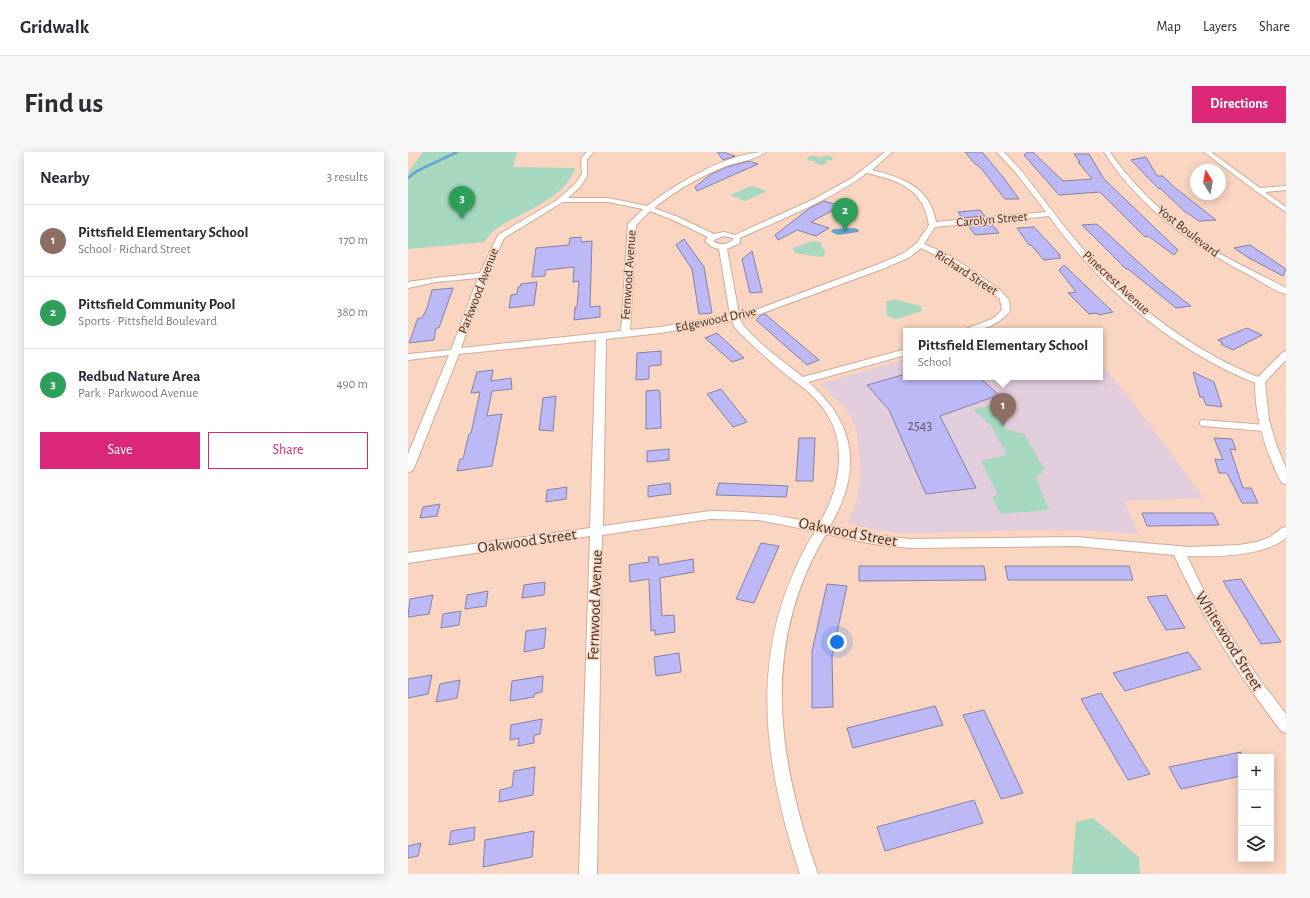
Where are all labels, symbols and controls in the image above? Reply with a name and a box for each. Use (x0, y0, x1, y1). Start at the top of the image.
text: Gridwalk (20, 18, 89, 37)
text: Map (1156, 20, 1181, 34)
text: Layers (1203, 20, 1237, 34)
text: Share (1259, 20, 1290, 34)
button: Directions (1192, 86, 1286, 123)
text: Find us (24, 90, 103, 118)
north arrow (1190, 164, 1226, 200)
text: Nearby (40, 169, 90, 186)
text: 3 results (327, 171, 368, 184)
pin: 3 (449, 186, 475, 219)
pin: 2 (832, 198, 858, 231)
street label: Yost Boulevard (1155, 204, 1222, 260)
street label: Carolyn Street (956, 210, 1028, 230)
text: Pittsfield Elementary School (78, 225, 248, 240)
street label: Fernwood Avenue (619, 230, 639, 320)
text: 1 (51, 234, 55, 247)
text: 170 m (339, 234, 368, 247)
text: School · Richard Street (78, 243, 191, 256)
street label: Parkwood Avenue (457, 246, 501, 336)
street label: Richard Street (932, 248, 1000, 298)
street label: Pinecrest Avenue (1080, 249, 1152, 317)
text: Pittsfield Community Pool (78, 297, 235, 312)
street label: Edgewood Drive (674, 305, 758, 335)
text: 2 (50, 306, 56, 319)
text: 380 m (337, 306, 368, 319)
text: Sports · Pittsfield Boulevard (78, 315, 217, 328)
popup (903, 328, 1103, 380)
text: Pittsfield Elementary School (918, 338, 1088, 353)
text: School (918, 356, 951, 369)
text: Redbud Nature Area (78, 369, 200, 384)
text: 3 (50, 378, 56, 391)
text: 490 m (336, 378, 368, 391)
text: Park · Parkwood Avenue (78, 387, 198, 400)
pin: 1 (990, 393, 1016, 426)
house number: 2543 (908, 419, 933, 433)
button: Save (40, 432, 200, 469)
button: Share (208, 432, 368, 469)
street label: Oakwood Street (798, 515, 898, 549)
street label: Oakwood Street (477, 526, 577, 556)
street label: Fernwood Avenue (585, 549, 605, 661)
street label: Whitewood Street (1192, 589, 1266, 693)
your location (827, 632, 847, 652)
map controls (1238, 754, 1274, 862)
button: + (1238, 754, 1274, 790)
button: − (1238, 790, 1274, 826)
button: layers (1238, 826, 1274, 862)

